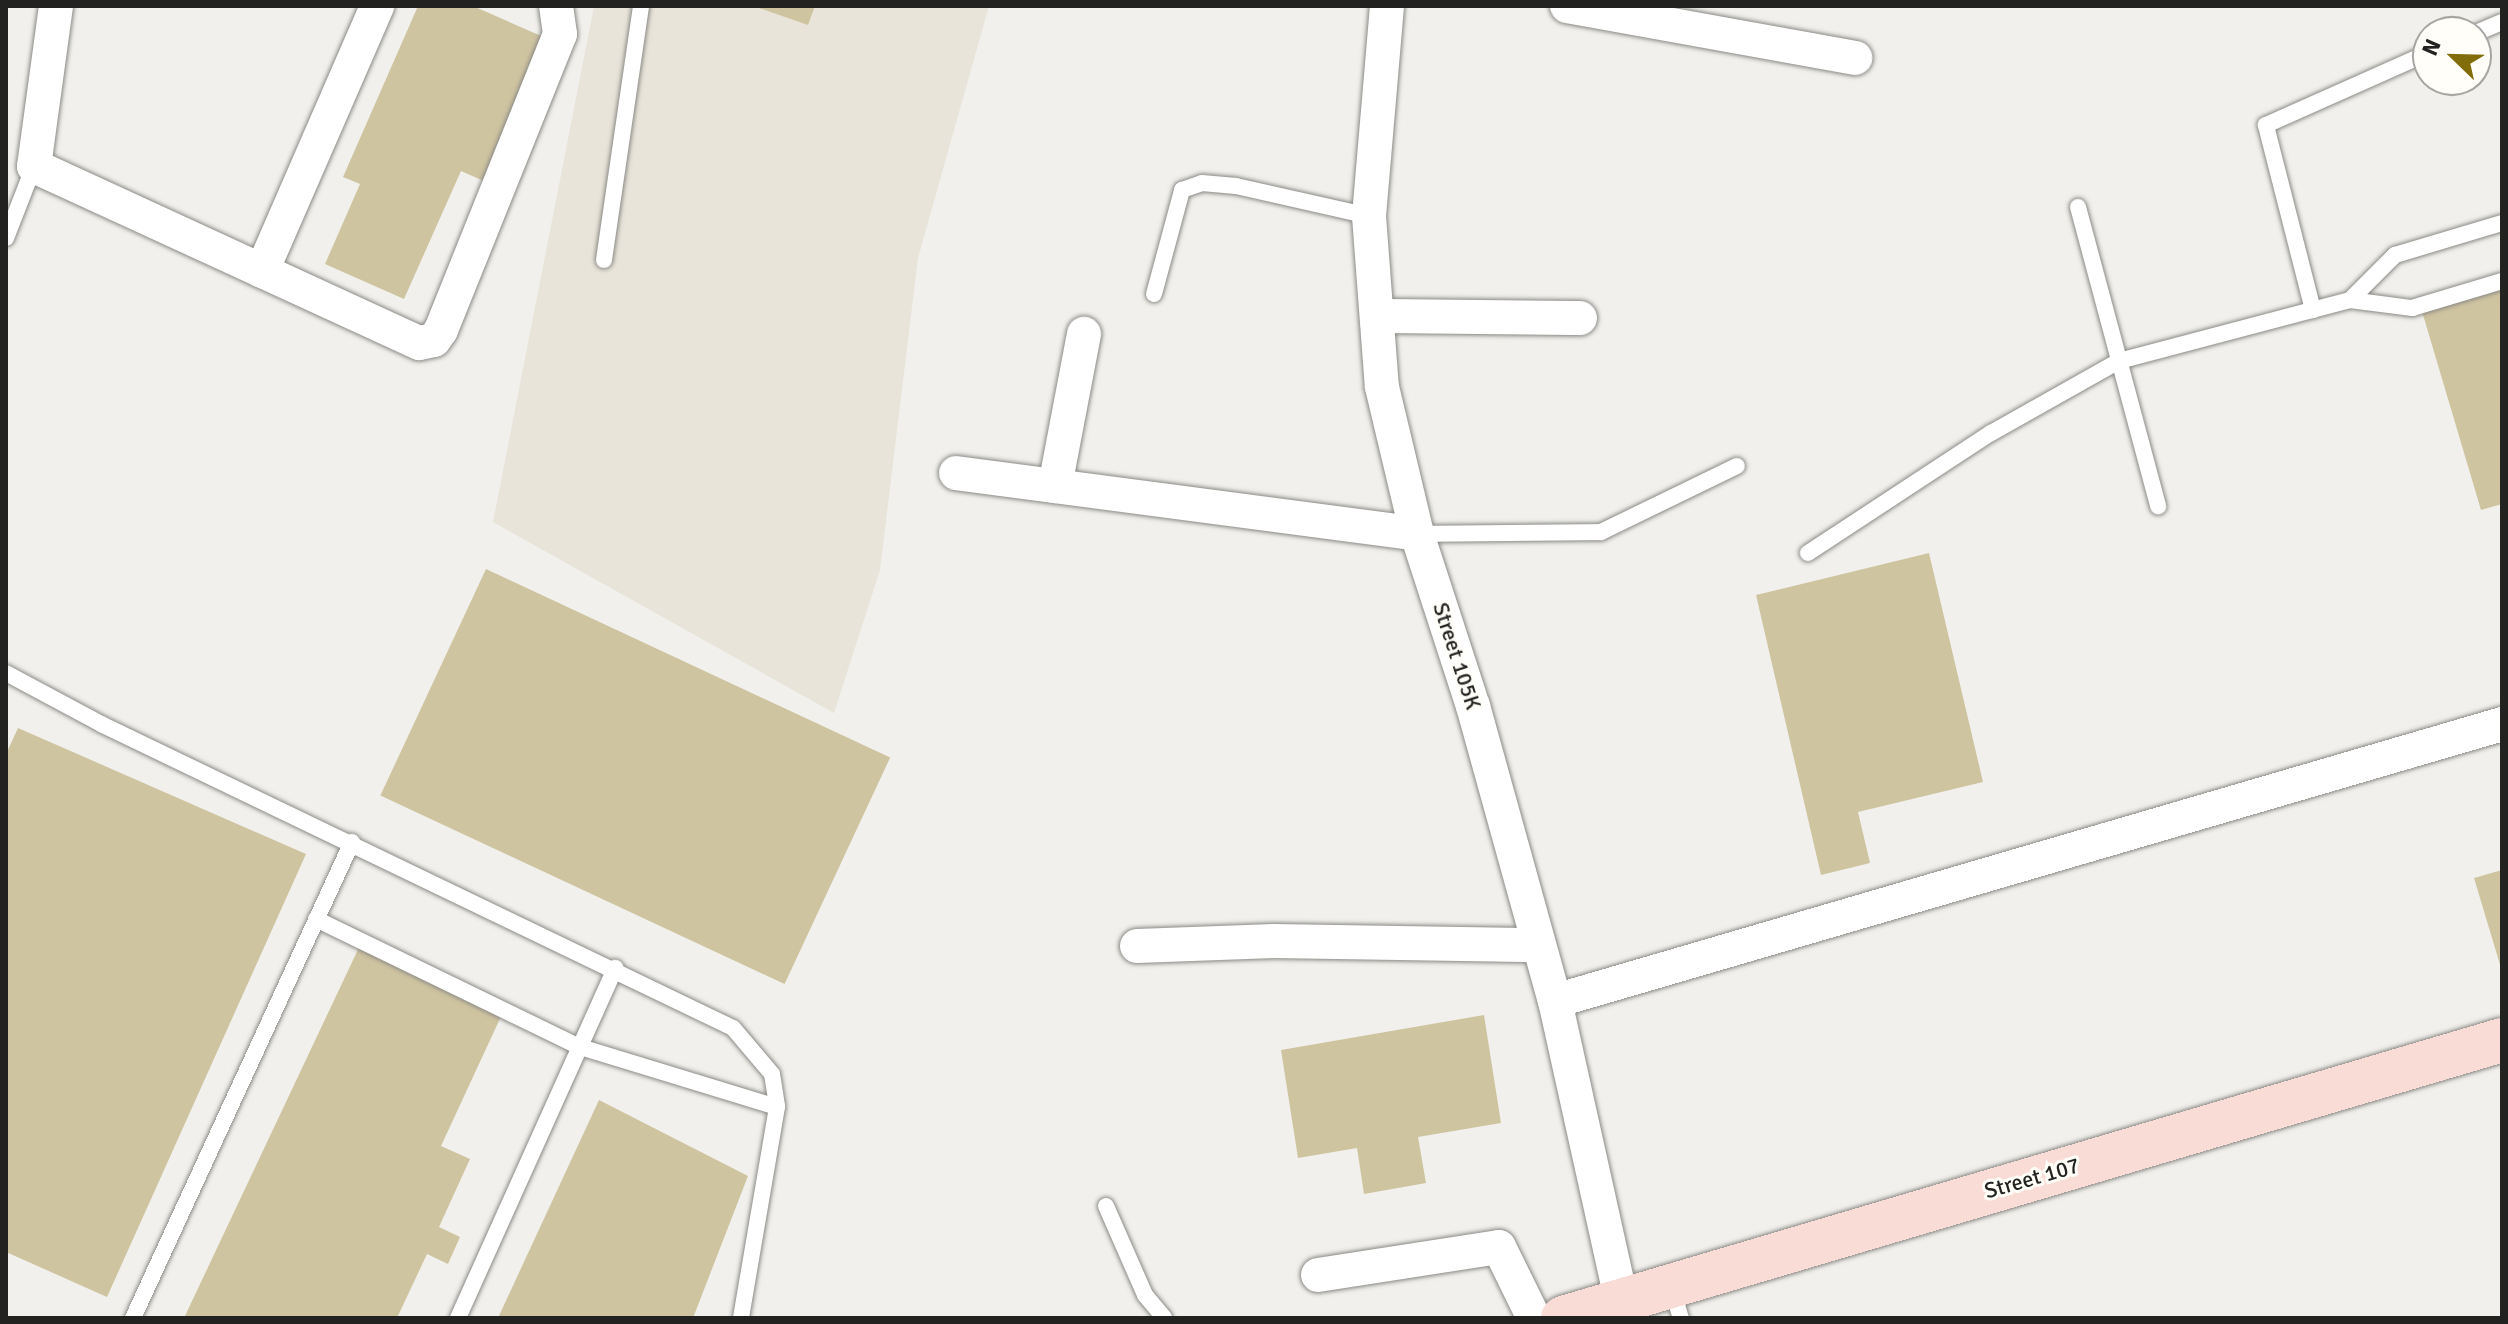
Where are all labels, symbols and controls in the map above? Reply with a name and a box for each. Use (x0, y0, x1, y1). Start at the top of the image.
north arrow (2412, 16, 2492, 96)
text: N (2416, 35, 2447, 60)
street label: Street 105K (1427, 599, 1487, 713)
street label: Street 107 (1981, 1152, 2083, 1204)

